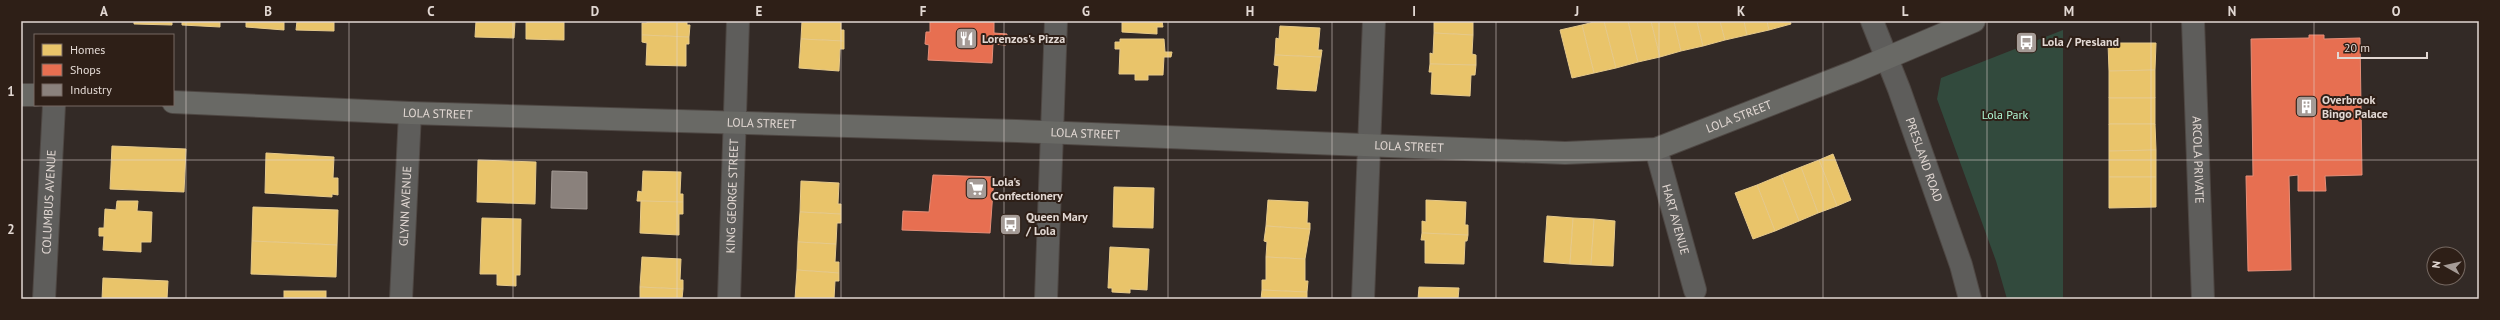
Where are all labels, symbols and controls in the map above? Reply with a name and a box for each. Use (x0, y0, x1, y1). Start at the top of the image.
text: A (100, 3, 108, 20)
text: B (264, 3, 272, 20)
text: C (427, 3, 435, 20)
text: D (591, 3, 599, 20)
text: E (756, 3, 763, 20)
text: F (920, 3, 927, 20)
text: G (1082, 3, 1090, 20)
text: H (1246, 3, 1254, 20)
text: I (1412, 3, 1416, 20)
text: J (1574, 3, 1579, 20)
text: K (1737, 3, 1745, 20)
text: L (1902, 3, 1909, 20)
text: M (2064, 3, 2074, 20)
text: N (2228, 3, 2236, 20)
text: O (2392, 3, 2401, 20)
restaurant icon: Lorenzos's Pizza (953, 26, 979, 52)
bus stop icon: Lola / Presland (2014, 29, 2040, 55)
place label: Lorenzos's Pizza (982, 31, 1065, 46)
legend (34, 34, 174, 106)
place label: Lola / Presland (2042, 34, 2119, 49)
scale bar (2338, 34, 2427, 60)
text: 20 m (2344, 40, 2370, 55)
text: Homes (70, 42, 105, 57)
text: Shops (70, 62, 101, 77)
text: Industry (70, 82, 112, 97)
text: 1 (7, 83, 15, 100)
place label: Overbrook Bingo Palace (2322, 92, 2388, 121)
building icon: Overbrook Bingo Palace (2294, 94, 2320, 120)
street label: LOLA STREET (1704, 96, 1774, 136)
street label: LOLA STREET (403, 105, 473, 122)
park label: Lola Park (1982, 107, 2029, 122)
street label: LOLA STREET (727, 114, 797, 131)
street label: PRESLAND ROAD (1903, 115, 1946, 204)
street label: ARCOLA PRIVATE (2189, 116, 2208, 204)
street label: LOLA STREET (1050, 124, 1121, 142)
street label: LOLA STREET (1374, 137, 1444, 155)
street label: KING GEORGE STREET (722, 138, 741, 254)
street label: COLUMBUS AVENUE (38, 150, 59, 255)
street label: GLYNN AVENUE (396, 166, 414, 246)
place label: Lola's Confectionery (992, 174, 1063, 203)
supermarket icon: Lola's Confectionery (963, 176, 989, 202)
street label: HART AVENUE (1659, 182, 1693, 256)
place label: Queen Mary / Lola (1025, 209, 1088, 238)
bus stop icon: Queen Mary / Lola (998, 211, 1024, 237)
text: 2 (7, 221, 15, 238)
north arrow (2426, 246, 2466, 286)
text: N (2429, 260, 2444, 269)

